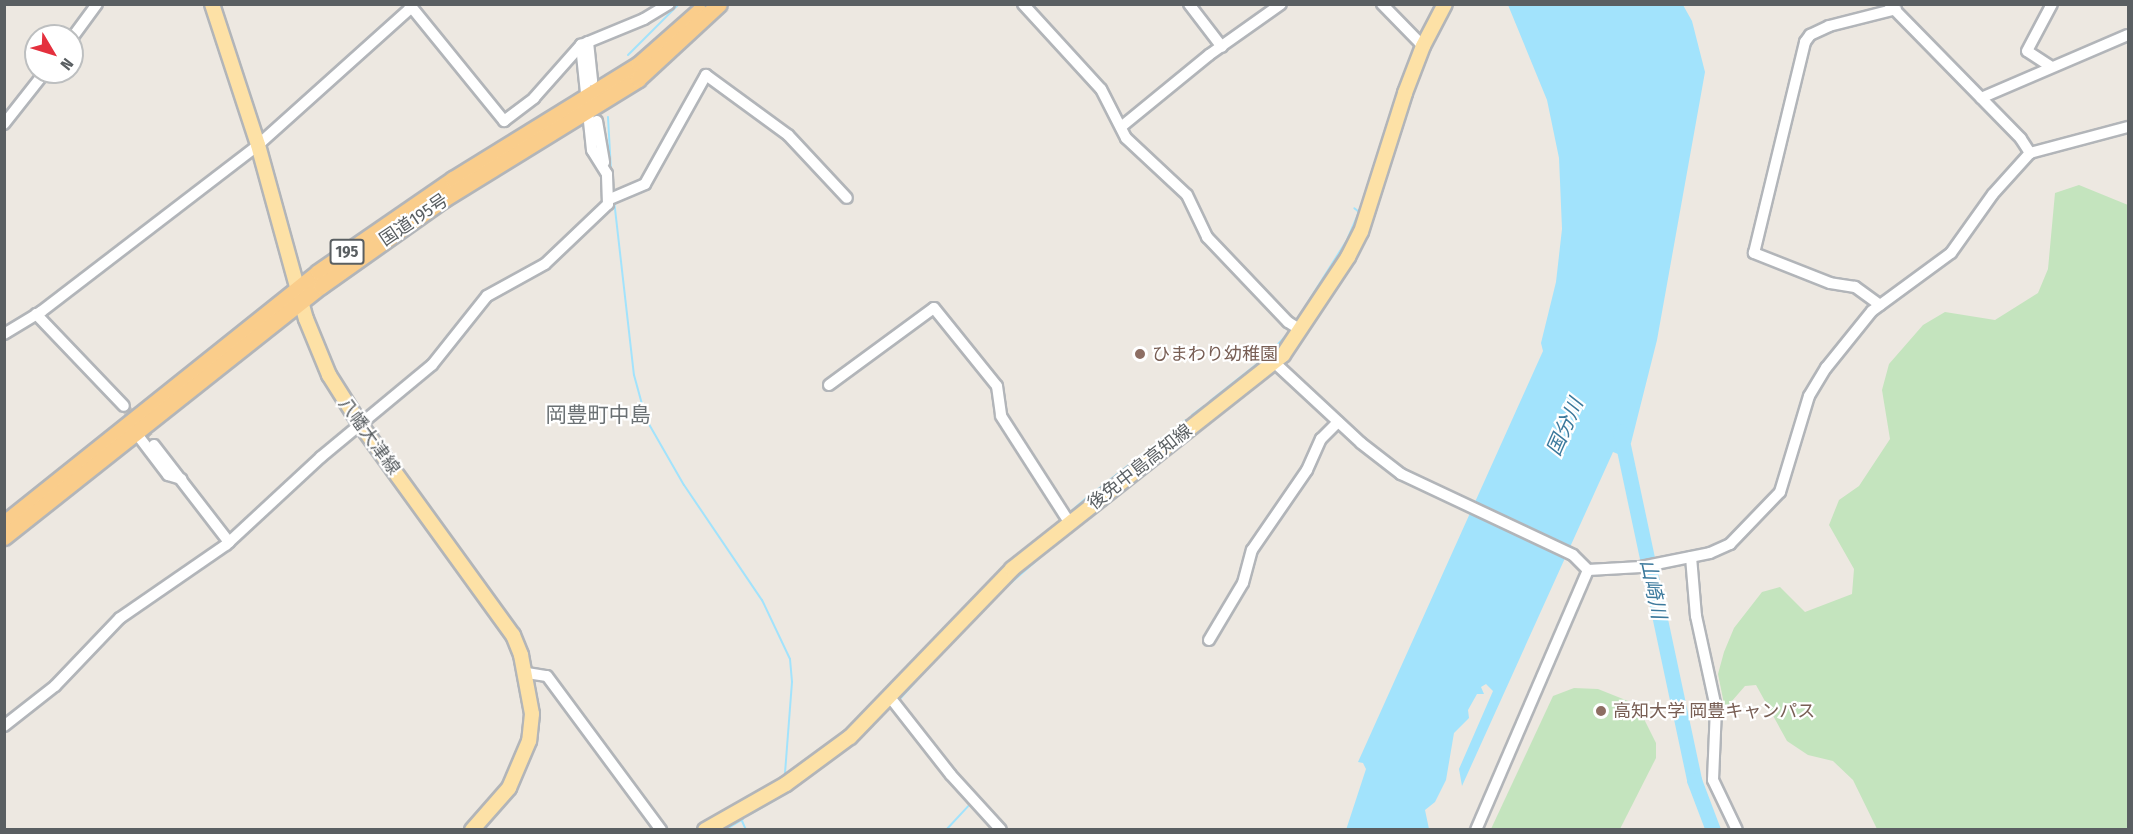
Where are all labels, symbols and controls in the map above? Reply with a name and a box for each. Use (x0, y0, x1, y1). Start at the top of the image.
north arrow (24, 24, 84, 84)
text: N (57, 55, 77, 74)
street label: 国道195号 (376, 189, 452, 251)
road number: 195 (329, 239, 365, 265)
place label: ひまわり幼稚園 (1152, 343, 1278, 365)
marker: ひまわり幼稚園 (1133, 347, 1147, 361)
street label: 八幡大津線 (334, 393, 404, 479)
water label: 国分川 (1542, 395, 1588, 459)
district label: 岡豊町中島 (546, 402, 650, 428)
street label: 後免中島高知線 (1084, 420, 1196, 514)
water label: 山崎川 (1635, 557, 1671, 621)
place label: 高知大学 岡豊キャンパス (1613, 700, 1815, 722)
marker: 高知大学 岡豊キャンパス (1594, 704, 1608, 718)

